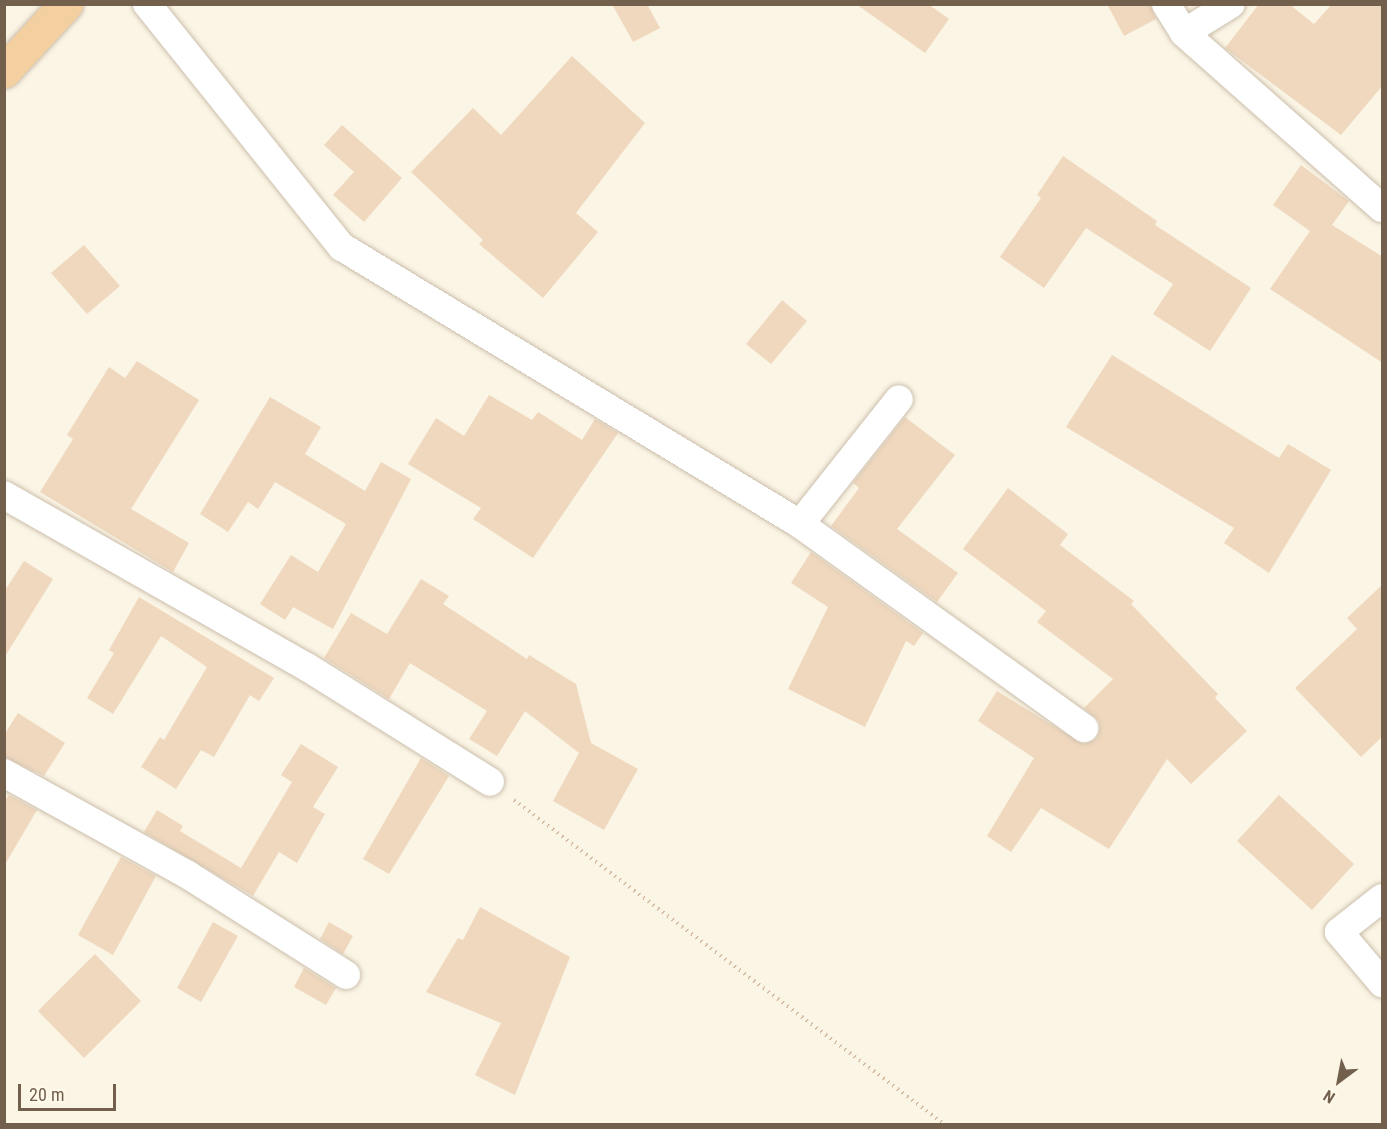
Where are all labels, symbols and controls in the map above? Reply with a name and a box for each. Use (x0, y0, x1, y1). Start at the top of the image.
north arrow (1309, 1051, 1369, 1111)
scale bar (21, 1072, 118, 1110)
text: 20 m (29, 1084, 64, 1105)
text: N (1320, 1086, 1338, 1107)

